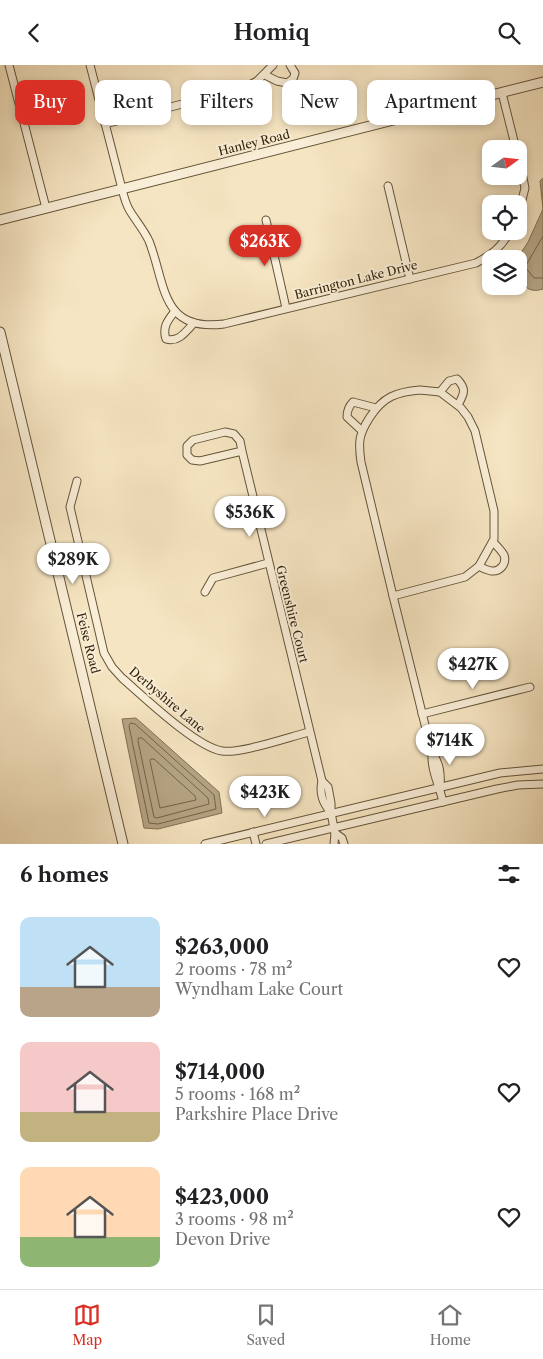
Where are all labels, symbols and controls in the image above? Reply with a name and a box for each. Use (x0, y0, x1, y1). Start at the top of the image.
icon: back (20, 19, 48, 47)
text: Homiq (234, 19, 309, 46)
icon: search (495, 19, 523, 47)
chip: Buy (15, 80, 85, 125)
chip: Rent (95, 80, 171, 125)
chip: Filters (181, 80, 272, 125)
chip: New (282, 80, 357, 125)
chip: Apartment (367, 80, 495, 125)
street label: Hanley Road (217, 126, 292, 159)
north arrow (482, 140, 528, 185)
map controls (482, 140, 527, 295)
button: locate (482, 195, 527, 240)
pin: $263K (230, 225, 300, 267)
text: $263K (240, 231, 290, 251)
button: layers (482, 250, 527, 295)
street label: Barrington Lake Drive (293, 257, 419, 302)
pin: $536K (215, 495, 285, 538)
text: $536K (225, 502, 275, 522)
pin: $289K (38, 543, 108, 585)
text: $289K (48, 549, 98, 569)
street label: Greenshire Court (273, 564, 312, 665)
street label: Feise Road (74, 611, 103, 676)
pin: $427K (438, 647, 508, 690)
text: $427K (449, 654, 498, 674)
street label: Derbyshire Lane (126, 663, 209, 736)
pin: $714K (415, 723, 485, 766)
text: $714K (427, 730, 473, 750)
pin: $423K (230, 775, 300, 818)
text: $423K (240, 782, 290, 802)
icon: filters (495, 860, 523, 888)
text: 6 homes (20, 862, 109, 887)
text: $263,000 (175, 934, 269, 959)
icon: home (60, 937, 120, 997)
icon: heart (495, 953, 523, 981)
text: 2 rooms · 78 m² (175, 959, 293, 979)
text: Wyndham Lake Court (175, 979, 343, 999)
text: $714,000 (175, 1059, 265, 1084)
icon: home (60, 1062, 120, 1122)
icon: heart (495, 1078, 523, 1106)
text: 5 rooms · 168 m² (175, 1084, 300, 1104)
text: Parkshire Place Drive (175, 1104, 338, 1124)
text: $423,000 (175, 1184, 269, 1209)
icon: home (60, 1187, 120, 1247)
icon: heart (495, 1203, 523, 1231)
text: 3 rooms · 98 m² (175, 1209, 294, 1229)
text: Devon Drive (175, 1229, 271, 1249)
tab: Map (72, 1301, 102, 1349)
tab: Saved (247, 1301, 285, 1349)
tab: Home (430, 1301, 471, 1349)

